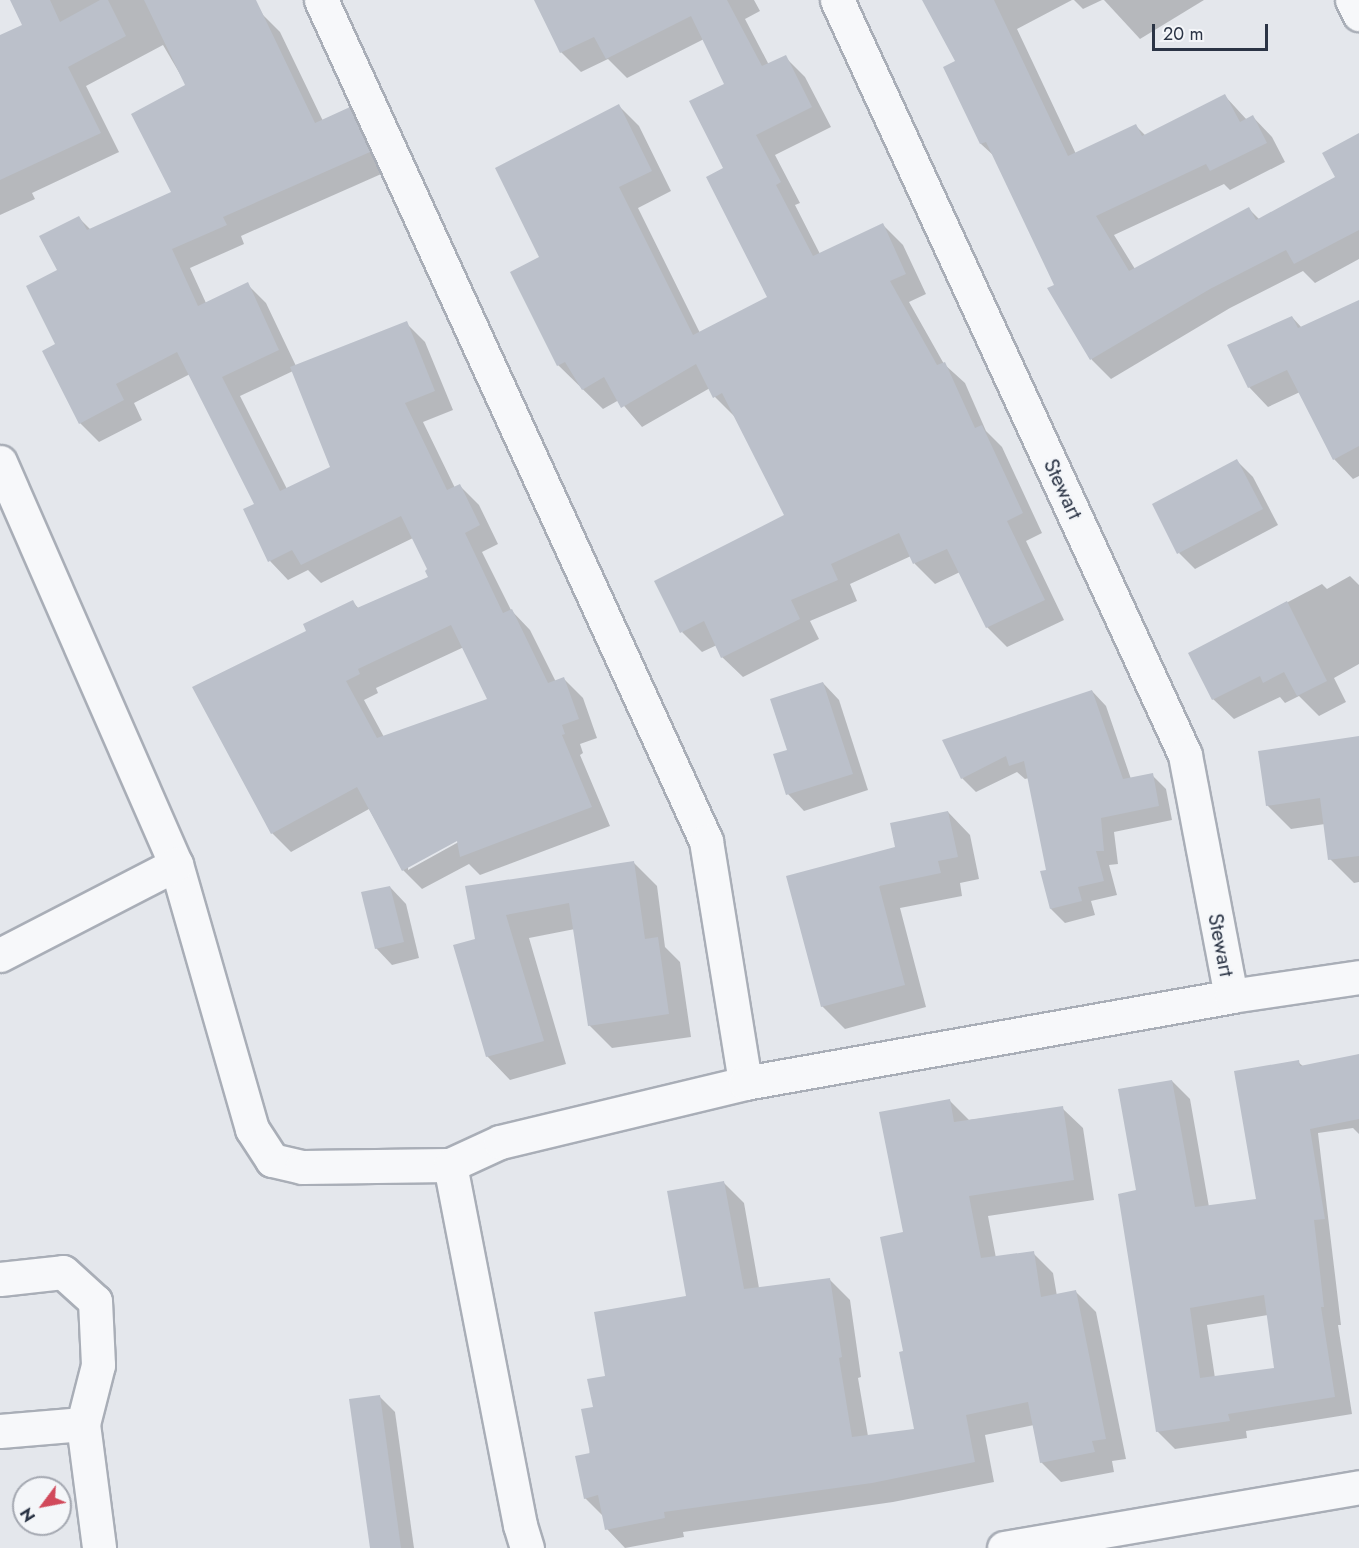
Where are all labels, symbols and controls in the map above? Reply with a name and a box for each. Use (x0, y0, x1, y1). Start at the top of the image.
scale bar (1155, 12, 1270, 50)
text: 20 m (1163, 21, 1203, 47)
street label: Stewart (1038, 455, 1088, 523)
street label: Stewart (1203, 911, 1239, 979)
north arrow (12, 1476, 72, 1536)
text: N (15, 1503, 41, 1526)

